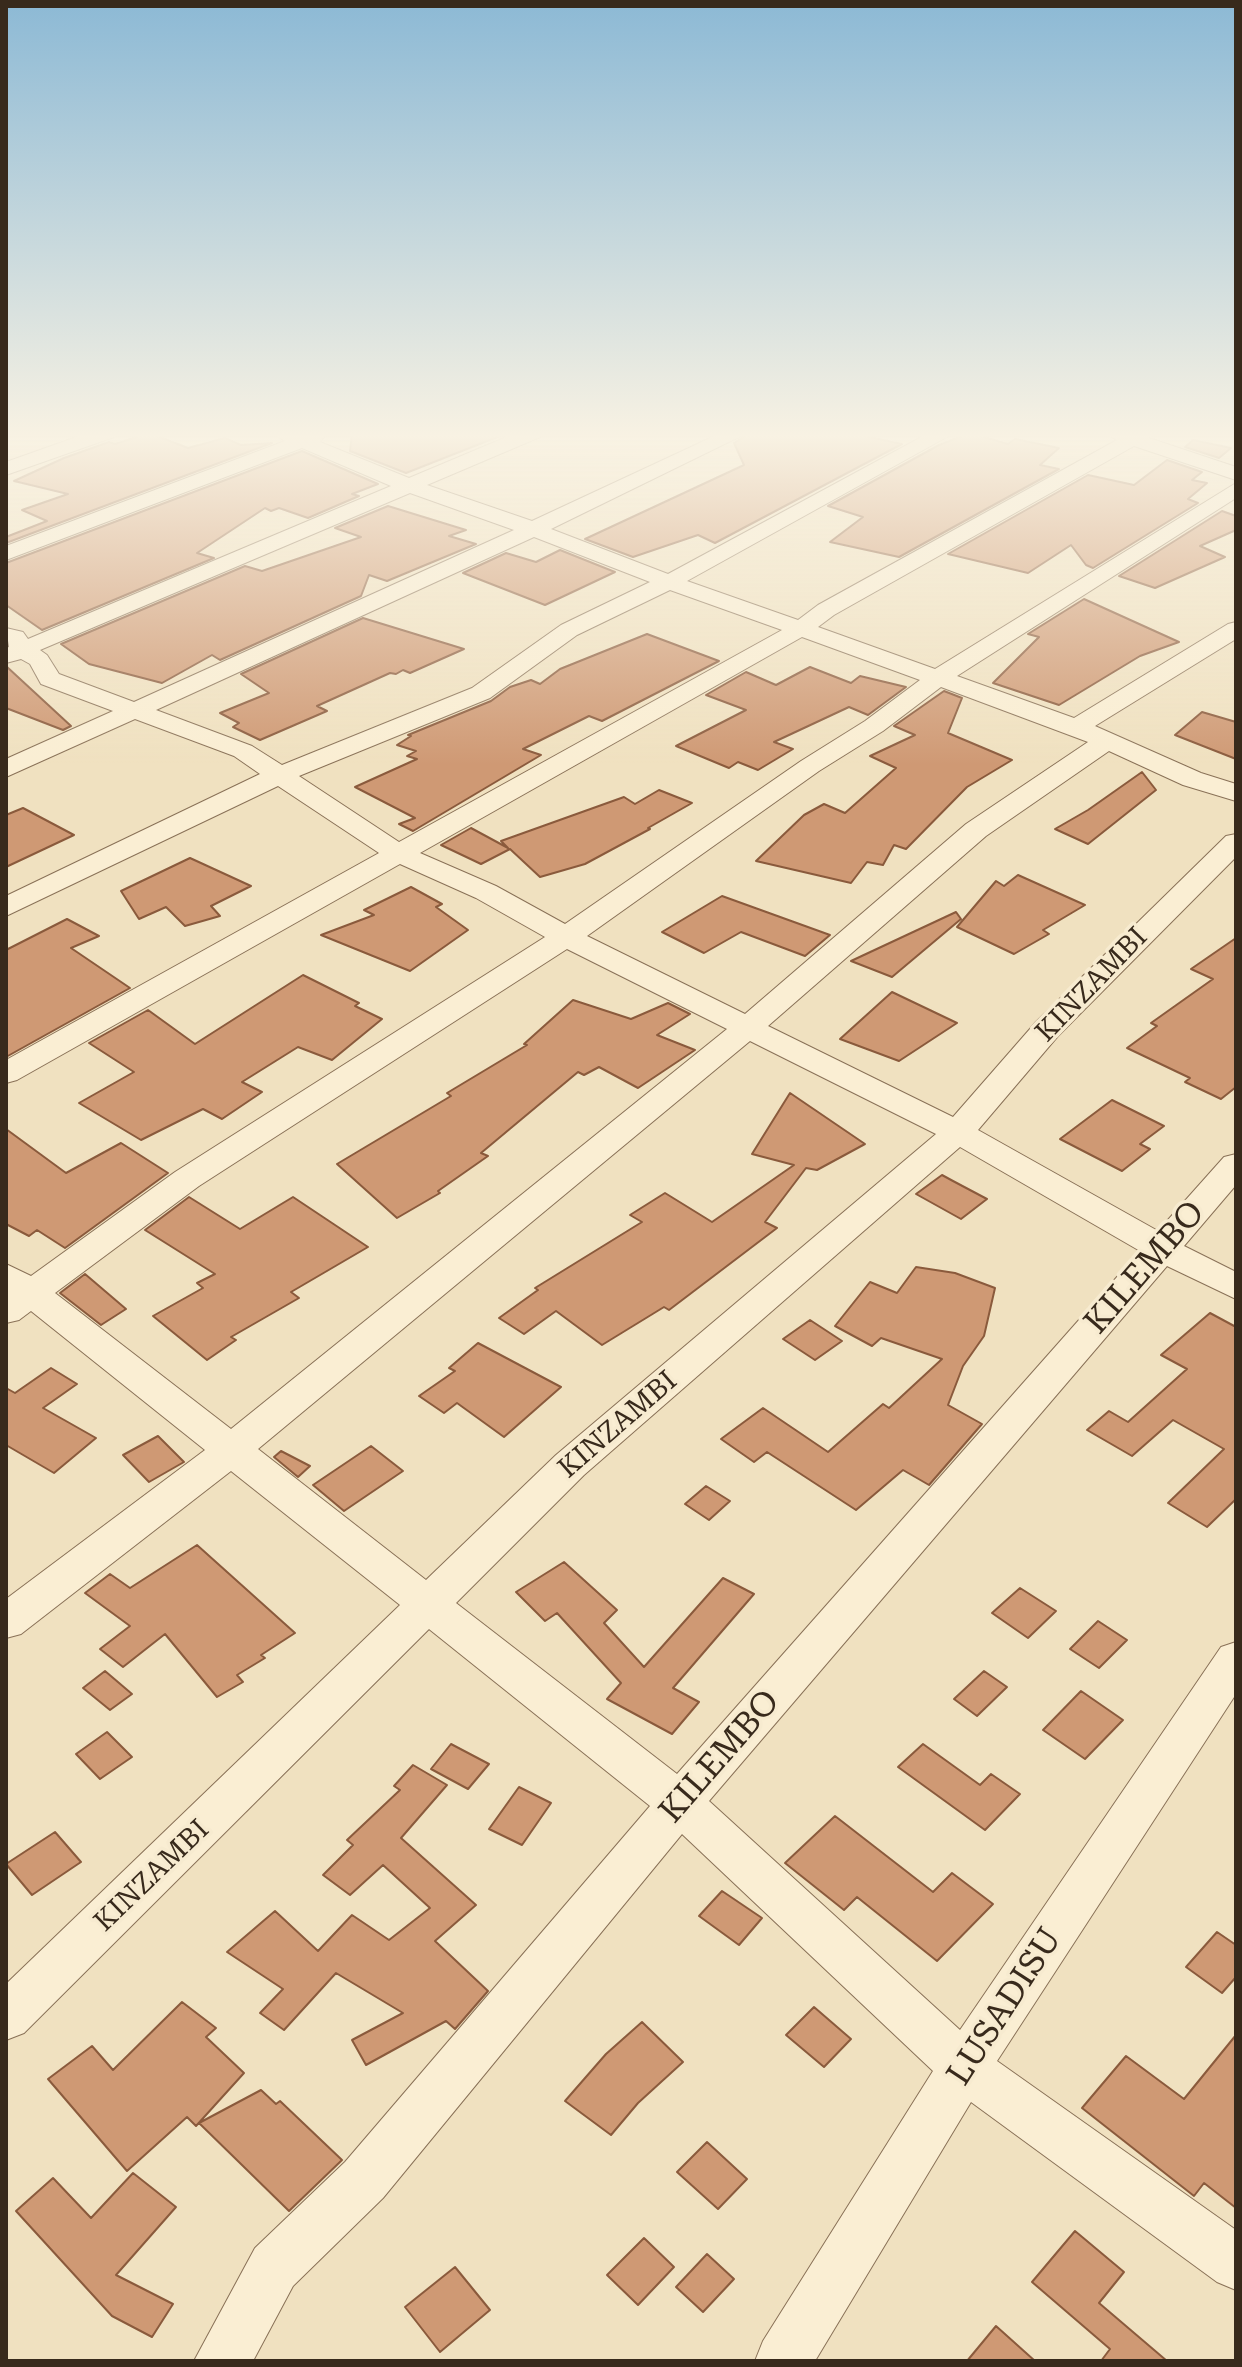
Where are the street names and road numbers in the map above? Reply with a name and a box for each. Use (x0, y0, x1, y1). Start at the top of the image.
street label: KINZAMBI (1029, 921, 1155, 1049)
street label: KILEMBO (1076, 1193, 1214, 1343)
street label: KINZAMBI (552, 1364, 684, 1486)
street label: KILEMBO (651, 1682, 789, 1832)
street label: KINZAMBI (88, 1813, 216, 1939)
street label: LUSADISU (939, 1921, 1071, 2093)

